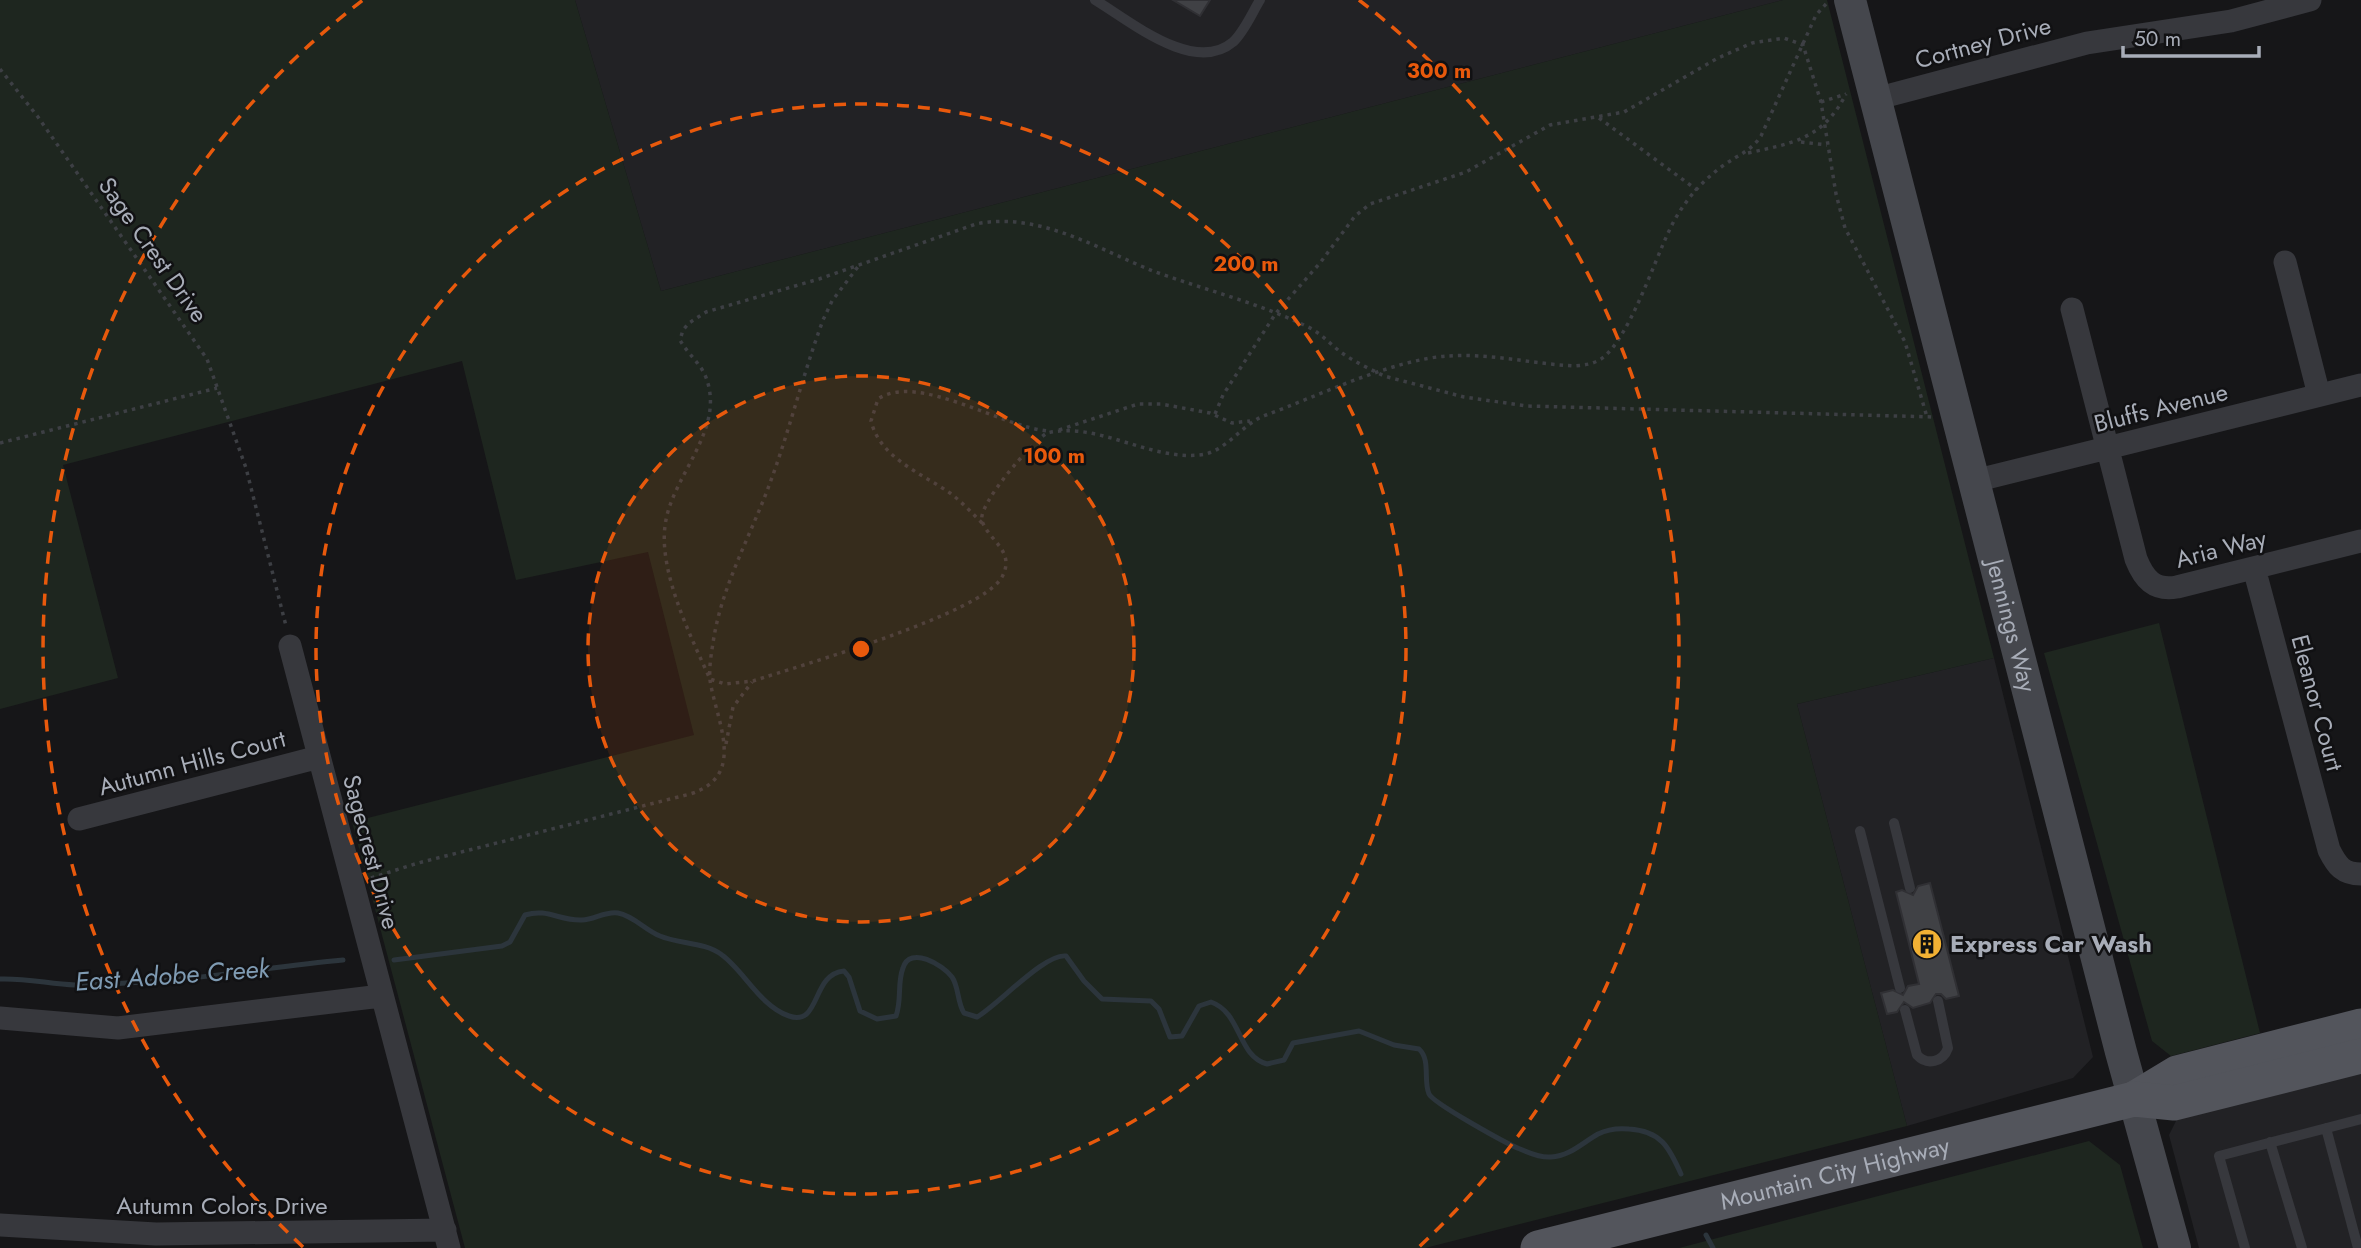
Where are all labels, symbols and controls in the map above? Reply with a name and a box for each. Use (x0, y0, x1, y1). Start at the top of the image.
street label: Cortney Drive (1911, 8, 2055, 77)
scale bar (2123, 14, 2260, 58)
text: 50 m (2134, 24, 2181, 54)
text: 300 m (1407, 56, 1471, 86)
street label: Sage Crest Drive (90, 170, 217, 330)
text: 200 m (1213, 249, 1279, 279)
street label: Bluffs Avenue (2090, 374, 2232, 441)
text: 100 m (1023, 441, 1085, 471)
street label: Aria Way (2172, 520, 2270, 577)
street label: Jennings Way (1977, 552, 2046, 696)
street label: Eleanor Court (2282, 631, 2353, 775)
centre of rings (849, 637, 873, 661)
street label: Autumn Hills Court (94, 721, 289, 804)
street label: Sagecrest Drive (334, 771, 409, 933)
place label: Express Car Wash (1950, 926, 2152, 961)
building icon: Express Car Wash (1910, 927, 1944, 961)
water label: East Adobe Creek (73, 949, 272, 1001)
street label: Mountain City Highway (1716, 1128, 1954, 1219)
street label: Autumn Colors Drive (116, 1188, 328, 1223)

